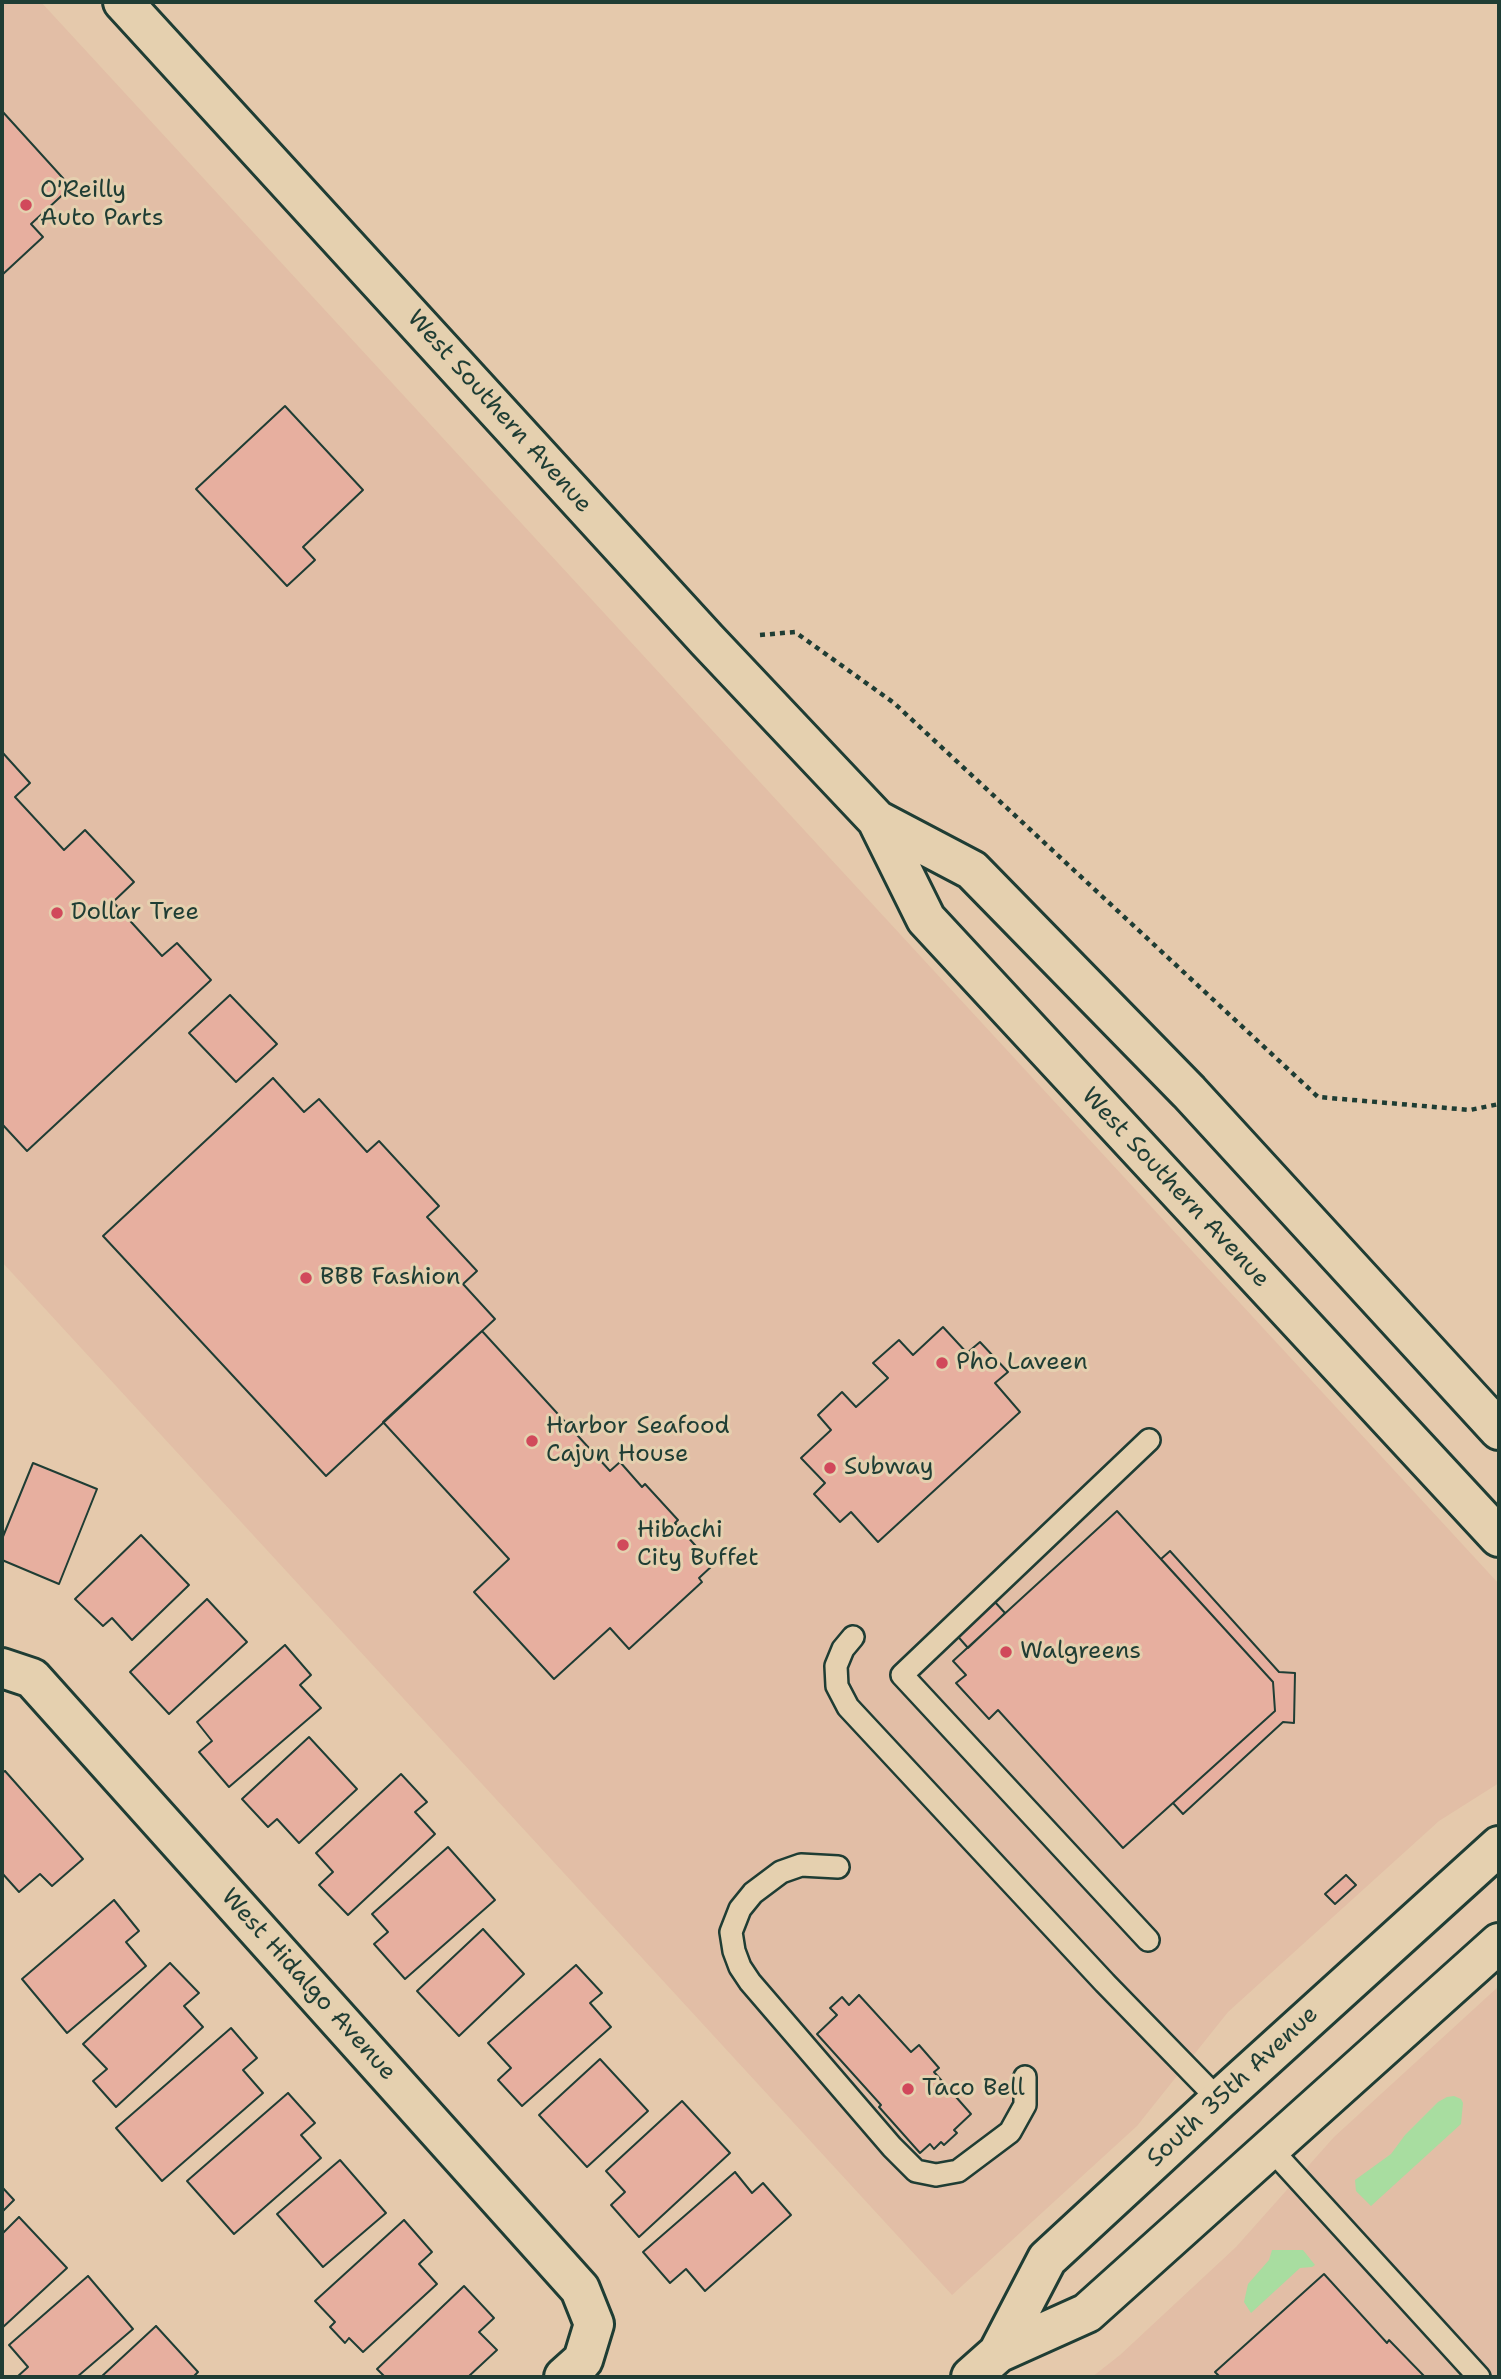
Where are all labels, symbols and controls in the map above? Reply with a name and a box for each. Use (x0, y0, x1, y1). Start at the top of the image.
place label: O'Reilly Auto Parts (40, 177, 164, 233)
marker: O'Reilly Auto Parts (18, 197, 34, 213)
street label: West Southern Avenue (400, 305, 598, 519)
place label: Dollar Tree (71, 899, 199, 927)
marker: Dollar Tree (49, 905, 65, 921)
street label: West Southern Avenue (1075, 1082, 1275, 1294)
place label: BBB Fashion (320, 1264, 461, 1292)
marker: BBB Fashion (298, 1270, 314, 1286)
place label: Pho Laveen (956, 1349, 1088, 1377)
marker: Pho Laveen (934, 1355, 950, 1371)
place label: Harbor Seafood Cajun House (546, 1413, 730, 1469)
marker: Harbor Seafood Cajun House (524, 1433, 540, 1449)
place label: Subway (844, 1454, 933, 1482)
marker: Subway (822, 1460, 838, 1476)
place label: Hibachi City Buffet (637, 1517, 759, 1573)
marker: Hibachi City Buffet (615, 1537, 631, 1553)
place label: Walgreens (1020, 1638, 1141, 1666)
marker: Walgreens (998, 1644, 1014, 1660)
street label: West Hidalgo Avenue (214, 1883, 402, 2087)
street label: South 35th Avenue (1142, 2000, 1324, 2174)
place label: Taco Bell (922, 2075, 1025, 2103)
marker: Taco Bell (900, 2081, 916, 2097)

